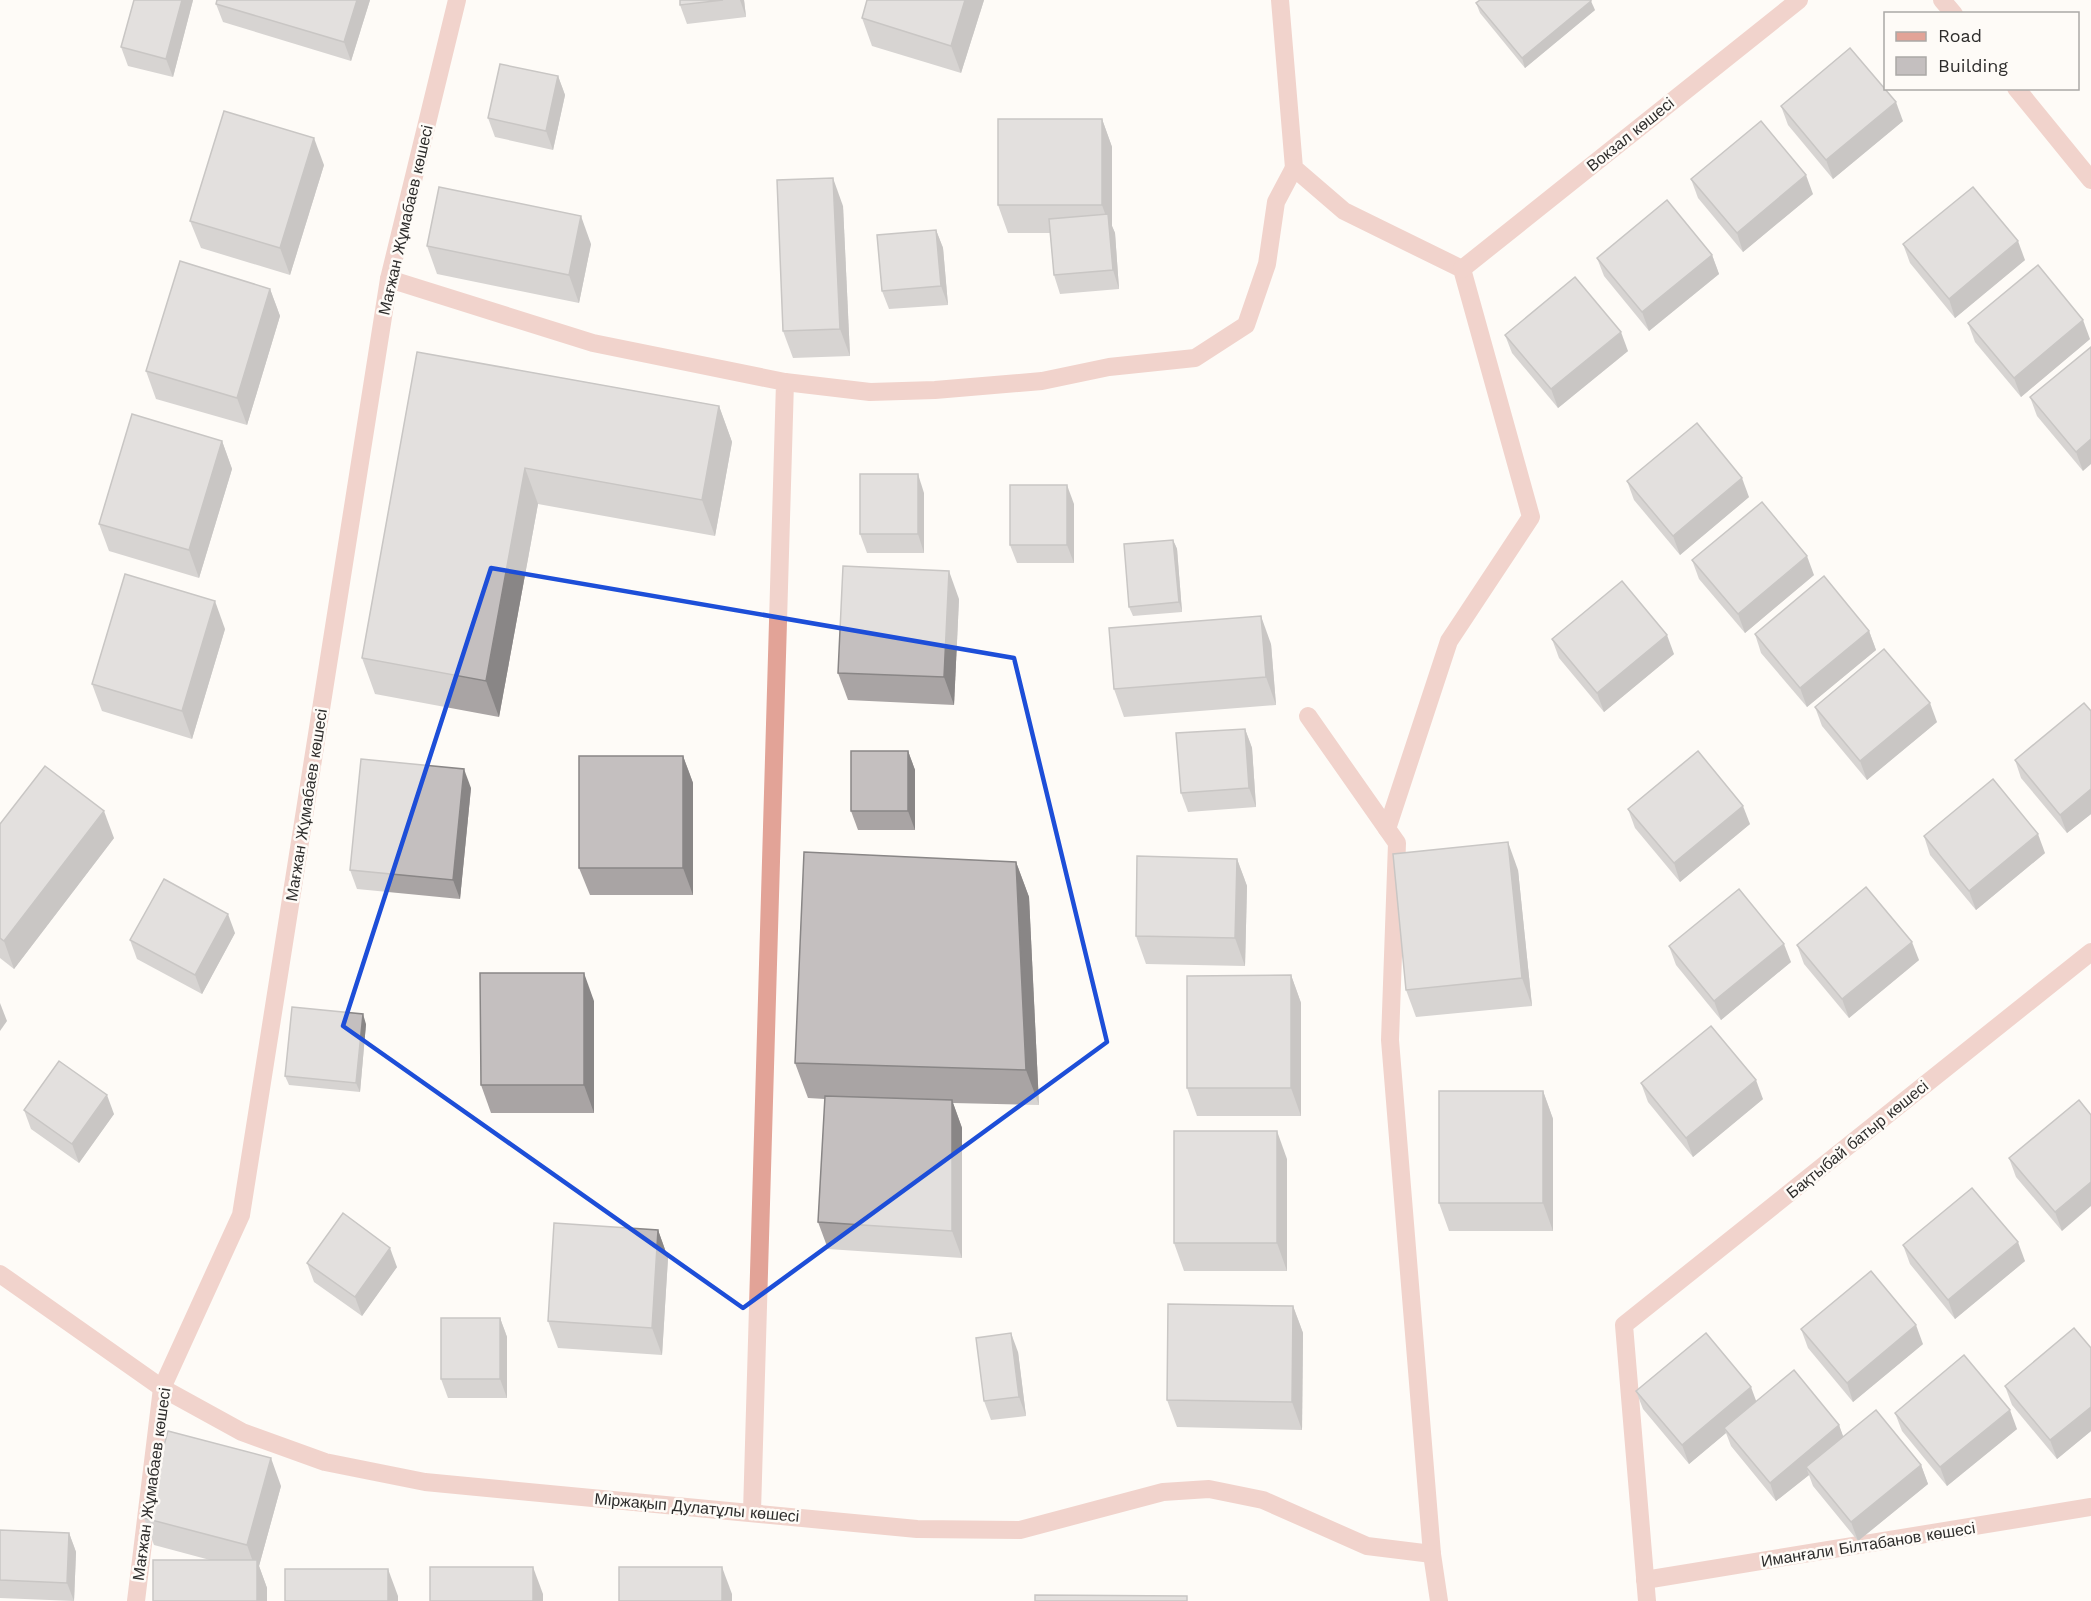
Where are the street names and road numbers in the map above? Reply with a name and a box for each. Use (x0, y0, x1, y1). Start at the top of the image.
street label: Вокзал көшесі (1583, 93, 1678, 175)
street label: Мағжан Жұмабаев көшесі (374, 123, 437, 317)
street label: Мағжан Жұмабаев көшесі (282, 708, 331, 903)
street label: Бақтыбай батыр көшесі (1783, 1076, 1932, 1202)
street label: Мағжан Жұмабаев көшесі (129, 1386, 174, 1582)
street label: Міржақып Дулатұлы көшесі (594, 1489, 800, 1526)
street label: Иманғали Білтабанов көшесі (1760, 1518, 1977, 1571)

